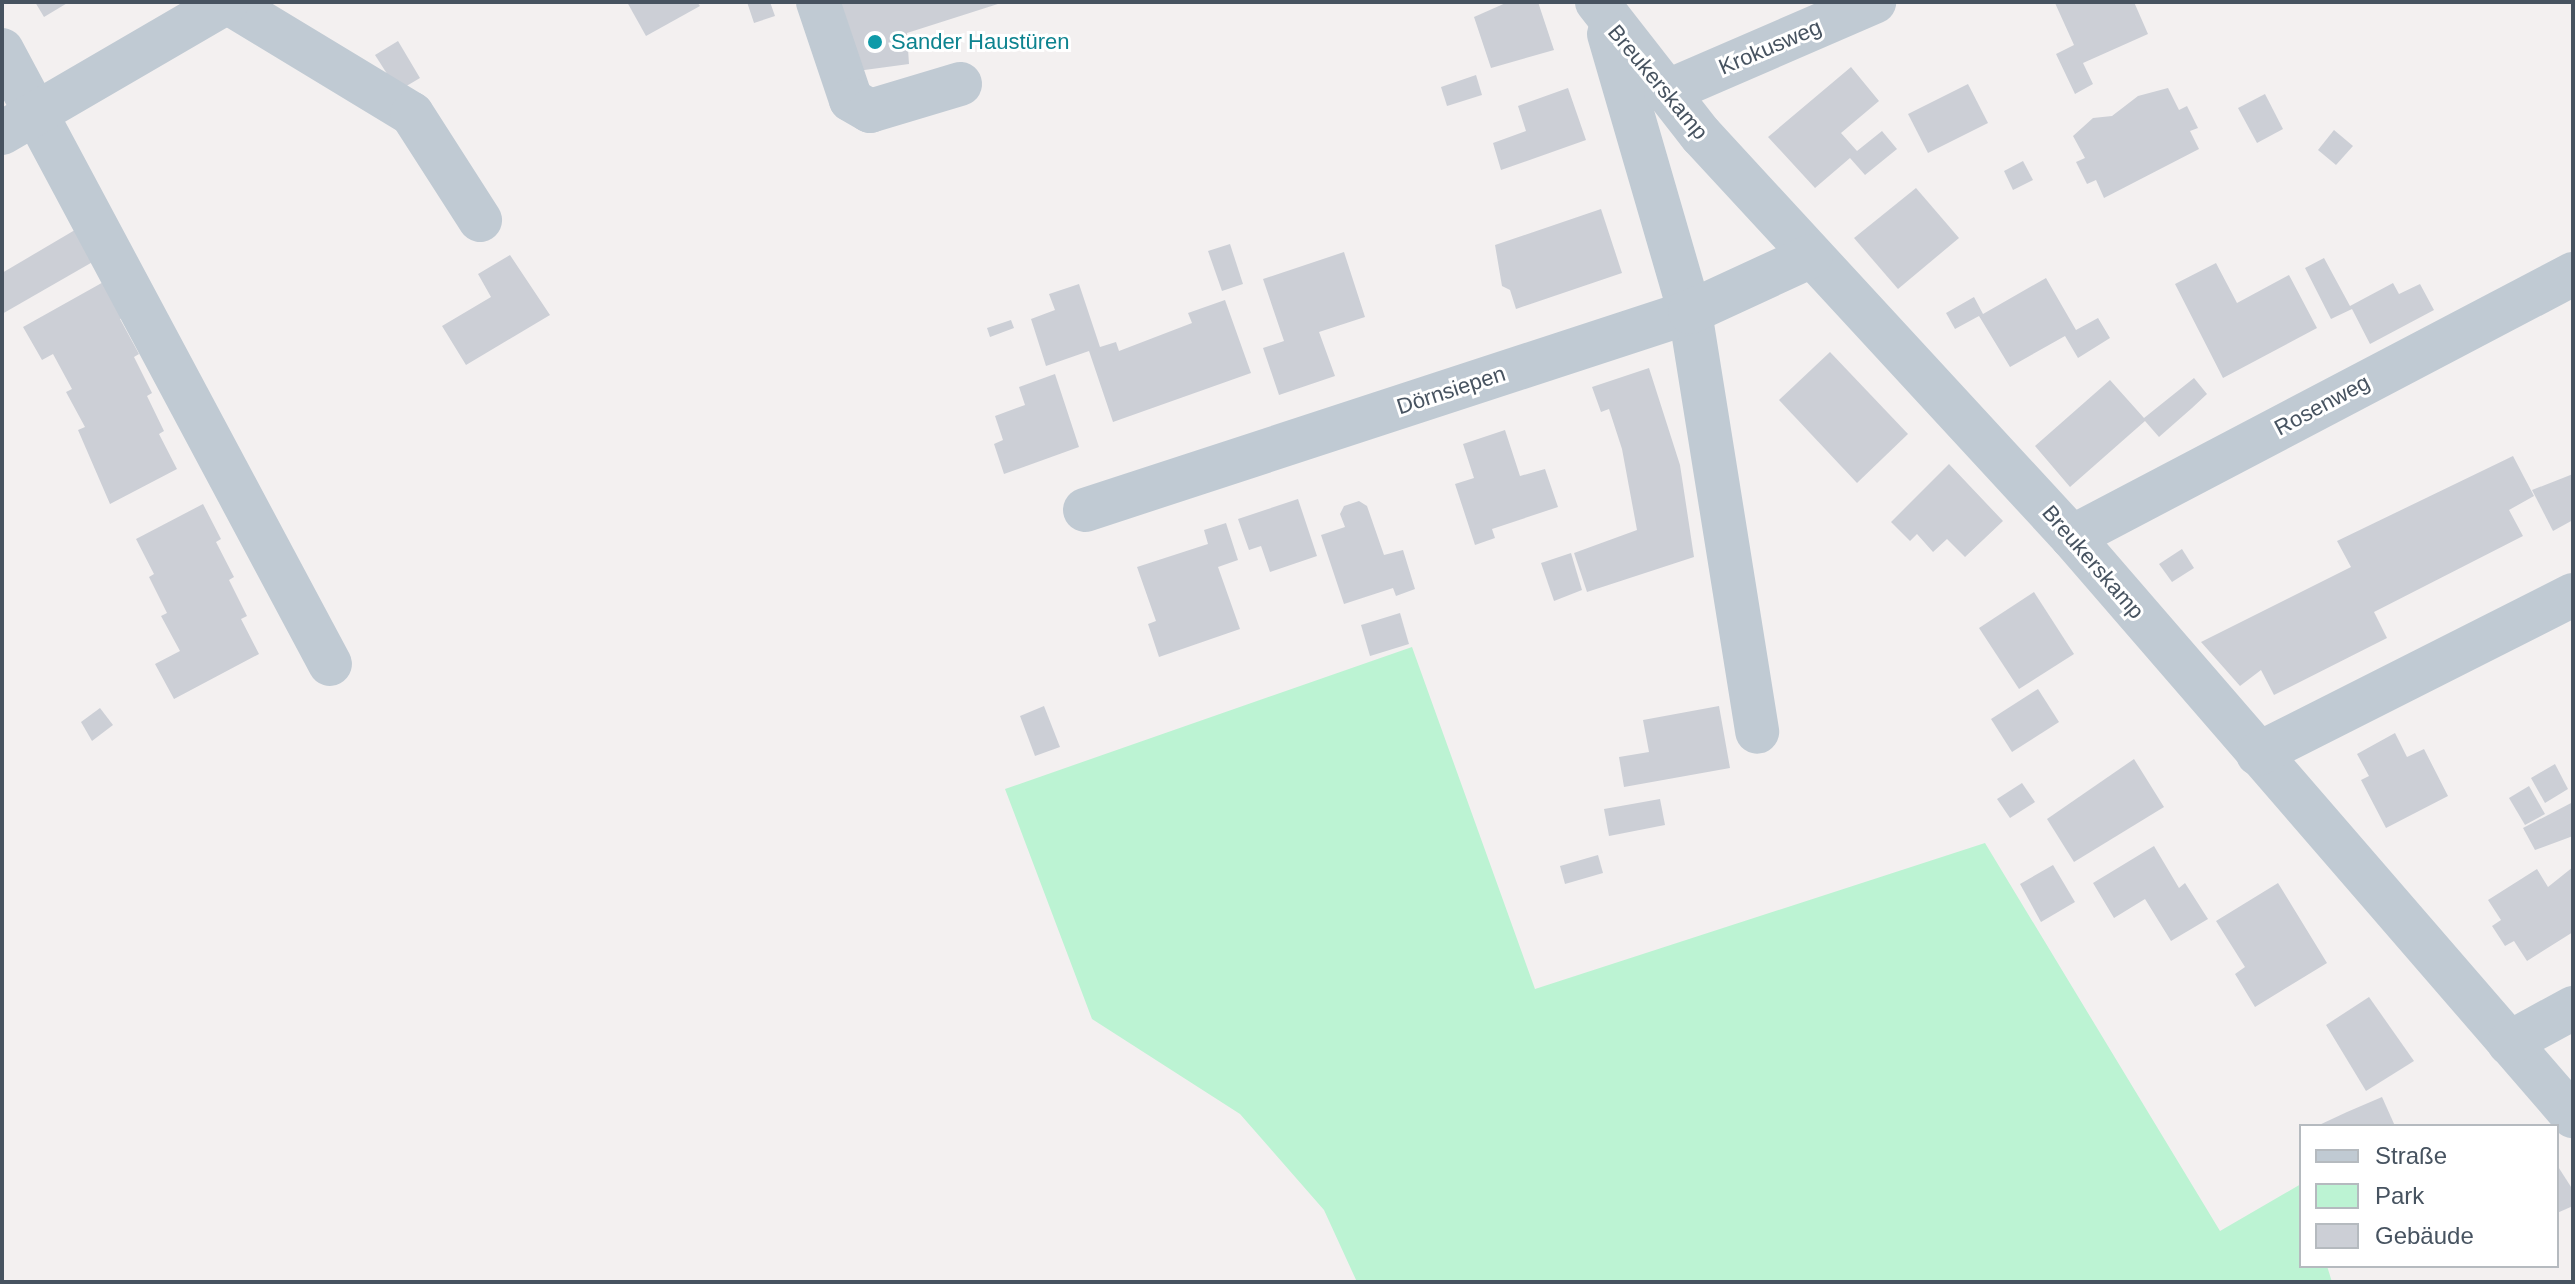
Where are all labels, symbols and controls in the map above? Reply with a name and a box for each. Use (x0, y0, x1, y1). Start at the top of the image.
street label: Krokusweg (1715, 14, 1825, 80)
street label: Breukerskamp (1602, 19, 1714, 145)
place label: Sander Haustüren (891, 29, 1070, 55)
marker: Sander Haustüren (866, 33, 884, 51)
street label: Dörnsiepen (1393, 360, 1509, 420)
street label: Rosenweg (2270, 369, 2374, 441)
street label: Breukerskamp (2037, 500, 2149, 624)
legend (2299, 1124, 2559, 1268)
text: Straße (2375, 1142, 2447, 1169)
text: Park (2375, 1182, 2424, 1209)
text: Gebäude (2375, 1222, 2474, 1249)

